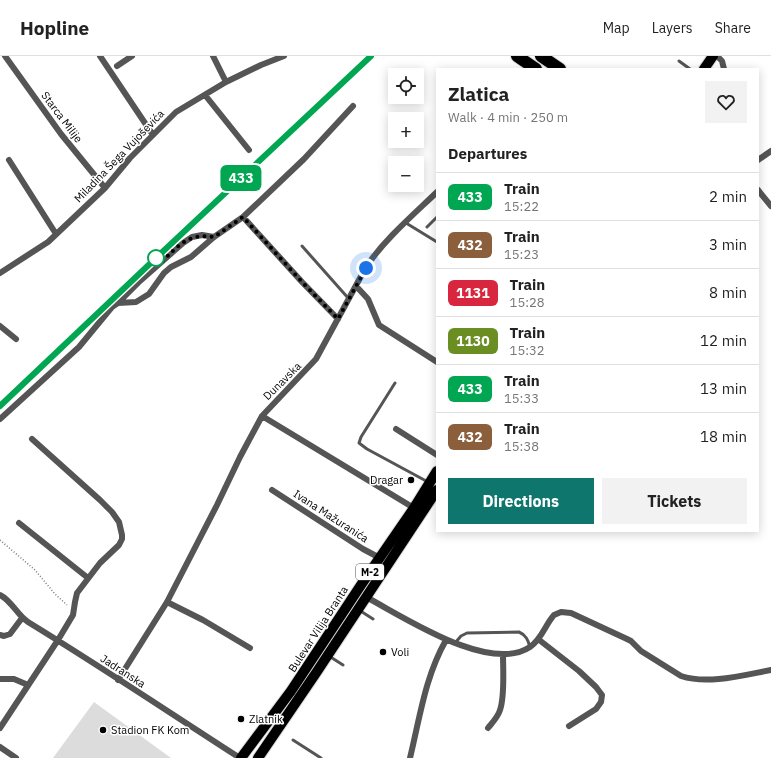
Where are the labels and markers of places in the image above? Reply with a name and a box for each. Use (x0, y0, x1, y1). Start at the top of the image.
unlabelled marker (147, 249, 165, 267)
place label: Dragar (370, 473, 403, 487)
marker: Dragar (406, 475, 416, 485)
place label: Voli (391, 645, 409, 659)
marker: Voli (378, 647, 388, 657)
place label: Zlatnik (249, 712, 283, 726)
marker: Zlatnik (236, 714, 246, 724)
place label: Stadion FK Kom (111, 723, 189, 737)
marker: Stadion FK Kom (98, 725, 108, 735)

